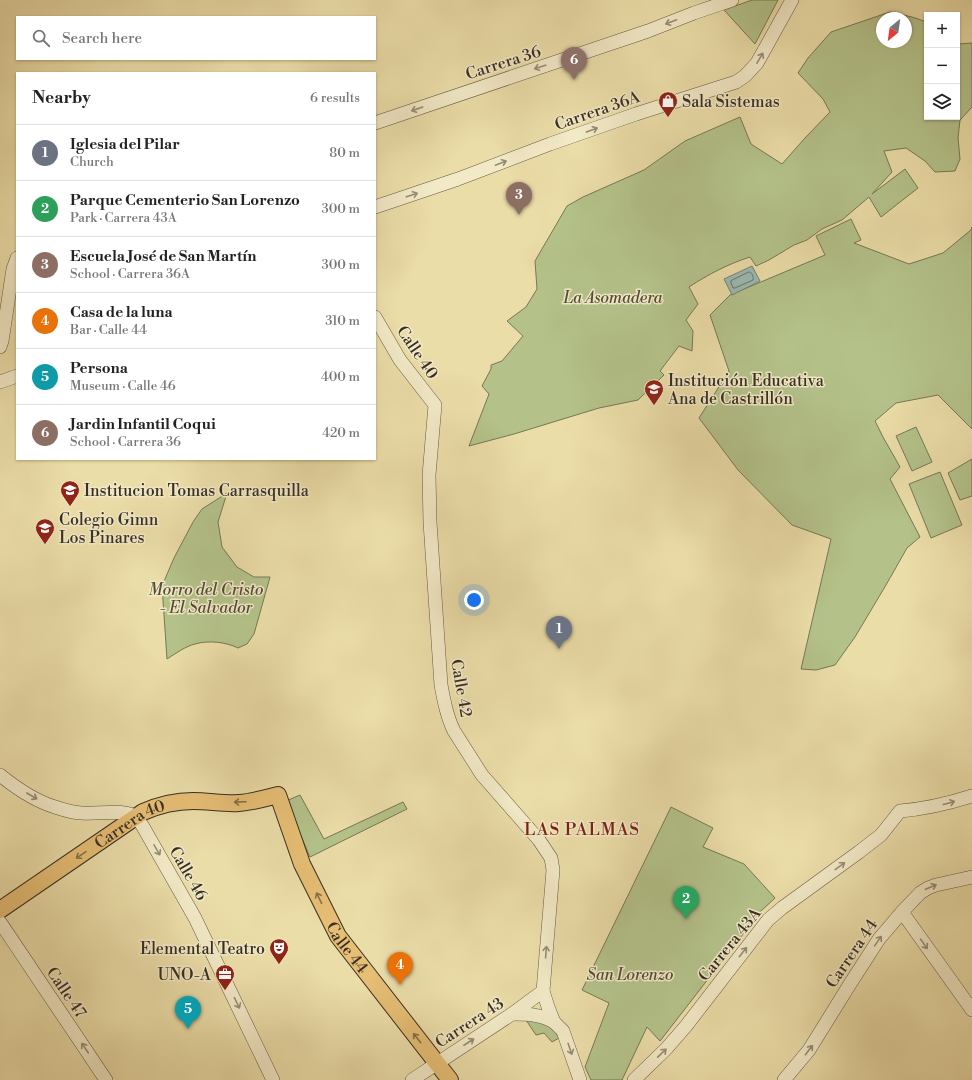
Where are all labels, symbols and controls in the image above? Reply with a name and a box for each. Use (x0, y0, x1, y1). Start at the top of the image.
north arrow (876, 12, 912, 48)
map controls (924, 12, 960, 120)
button: + (924, 12, 960, 48)
search box (16, 16, 376, 60)
one-way arrow (665, 18, 677, 26)
icon: search (30, 27, 52, 49)
text: Search here (62, 29, 142, 48)
street label: Carrera 36 (463, 41, 544, 85)
pin: 6 (561, 47, 587, 80)
button: − (924, 48, 960, 84)
one-way arrow (756, 52, 764, 64)
one-way arrow (533, 64, 546, 71)
button: layers (924, 84, 960, 120)
text: Nearby (32, 87, 91, 109)
street label: Carrera 36A (552, 87, 644, 135)
text: 6 results (310, 90, 360, 106)
shop icon: Sala Sistemas (657, 90, 679, 118)
place label: Sala Sistemas (682, 92, 780, 112)
one-way arrow (410, 106, 423, 113)
one-way arrow (585, 125, 597, 133)
text: Iglesia del Pilar (70, 135, 180, 154)
text: 1 (42, 145, 48, 161)
text: 80 m (329, 145, 360, 161)
text: Church (70, 154, 114, 170)
one-way arrow (494, 159, 506, 167)
pin: 3 (506, 182, 532, 215)
one-way arrow (406, 190, 418, 198)
text: Parque Cementerio San Lorenzo (70, 191, 300, 210)
text: 2 (41, 201, 49, 217)
text: 300 m (322, 201, 360, 217)
text: Park · Carrera 43A (70, 210, 177, 226)
text: Escuela José de San Martín (70, 247, 256, 266)
text: 3 (41, 257, 49, 273)
text: 300 m (322, 257, 360, 273)
text: School · Carrera 36A (70, 266, 190, 282)
park label: La Asomadera (563, 288, 663, 308)
text: Casa de la luna (70, 303, 173, 322)
text: 4 (41, 313, 49, 329)
text: 310 m (325, 313, 360, 329)
text: Bar · Calle 44 (70, 322, 147, 338)
street label: Calle 40 (392, 322, 442, 383)
text: Persona (70, 359, 128, 378)
text: 5 (41, 369, 49, 385)
text: 400 m (321, 369, 360, 385)
place label: Institución Educativa Ana de Castrillón (667, 371, 825, 409)
text: Museum · Calle 46 (70, 378, 176, 394)
school or university icon: Institución Educativa Ana de Castrillón (643, 378, 665, 406)
text: Jardin Infantil Coqui (70, 415, 216, 434)
text: 6 (41, 425, 49, 441)
text: 420 m (322, 425, 360, 441)
text: School · Carrera 36 (70, 434, 181, 450)
school or university icon: Institucion Tomas Carrasquilla (59, 479, 81, 507)
place label: Institucion Tomas Carrasquilla (84, 481, 310, 501)
place label: Colegio Gimn Los Pinares (59, 510, 159, 548)
school or university icon: Colegio Gimn Los Pinares (34, 517, 56, 545)
park label: Morro del Cristo - El Salvador (149, 580, 263, 618)
your location (464, 590, 484, 610)
pin: 1 (546, 616, 572, 649)
street label: Calle 42 (446, 658, 476, 719)
one-way arrow (26, 793, 38, 801)
street label: Carrera 40 (91, 796, 167, 853)
one-way arrow (943, 798, 956, 806)
one-way arrow (234, 799, 247, 806)
district label: LAS PALMAS (524, 819, 640, 841)
street label: Calle 46 (165, 843, 212, 904)
one-way arrow (153, 844, 161, 856)
one-way arrow (76, 851, 87, 859)
one-way arrow (834, 862, 845, 870)
one-way arrow (925, 883, 937, 891)
pin: 2 (673, 886, 699, 919)
one-way arrow (315, 892, 322, 904)
street label: Carrera 43A (694, 903, 766, 985)
street label: Carrera 44 (822, 915, 882, 992)
street label: Calle 44 (321, 918, 373, 978)
one-way arrow (874, 935, 882, 946)
theatre icon: Elemental Teatro (268, 937, 290, 965)
one-way arrow (920, 938, 928, 949)
place label: Elemental Teatro (140, 939, 265, 959)
one-way arrow (542, 946, 549, 959)
one-way arrow (739, 946, 747, 957)
pin: 4 (387, 952, 413, 985)
street label: Calle 47 (42, 963, 90, 1022)
office icon: UNO-A (214, 963, 236, 991)
place label: UNO-A (157, 965, 212, 985)
park label: San Lorenzo (587, 965, 673, 985)
street label: Carrera 43 (431, 993, 508, 1052)
pin: 5 (175, 996, 201, 1029)
one-way arrow (234, 997, 241, 1009)
one-way arrow (412, 1033, 421, 1044)
one-way arrow (463, 1038, 474, 1046)
one-way arrow (81, 1042, 89, 1053)
one-way arrow (567, 1043, 574, 1056)
one-way arrow (804, 1045, 813, 1056)
one-way arrow (657, 1048, 667, 1058)

